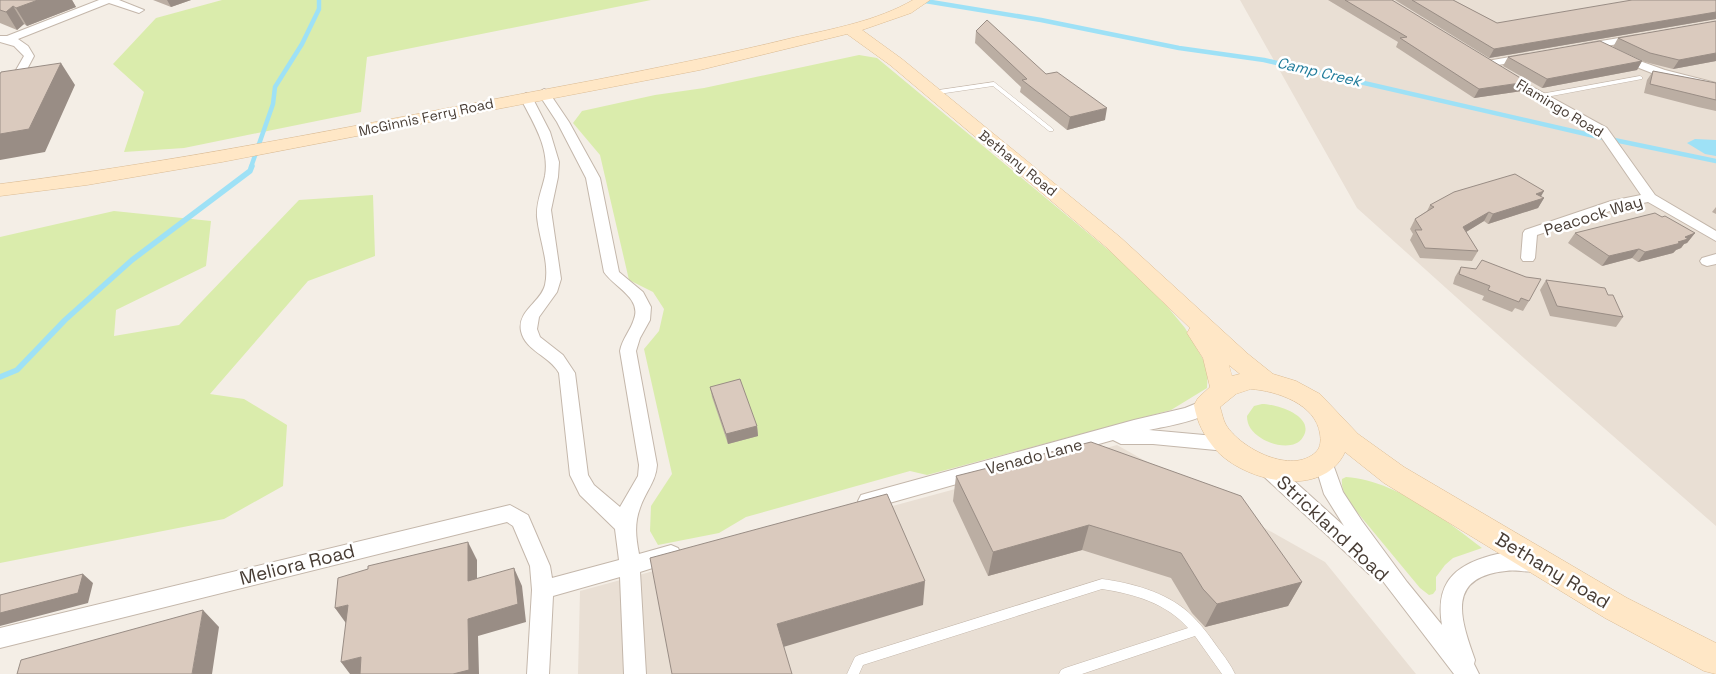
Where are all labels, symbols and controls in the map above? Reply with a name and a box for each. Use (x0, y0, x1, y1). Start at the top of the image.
water label: Camp Creek (1275, 53, 1365, 91)
street label: Flamingo Road (1513, 75, 1607, 141)
street label: McGinnis Ferry Road (357, 94, 495, 140)
street label: Bethany Road (975, 126, 1061, 200)
street label: Peacock Way (1541, 191, 1645, 240)
street label: Venado Lane (984, 434, 1085, 479)
street label: Strickland Road (1271, 470, 1394, 587)
street label: Bethany Road (1491, 526, 1615, 614)
street label: Meliora Road (237, 538, 357, 591)

